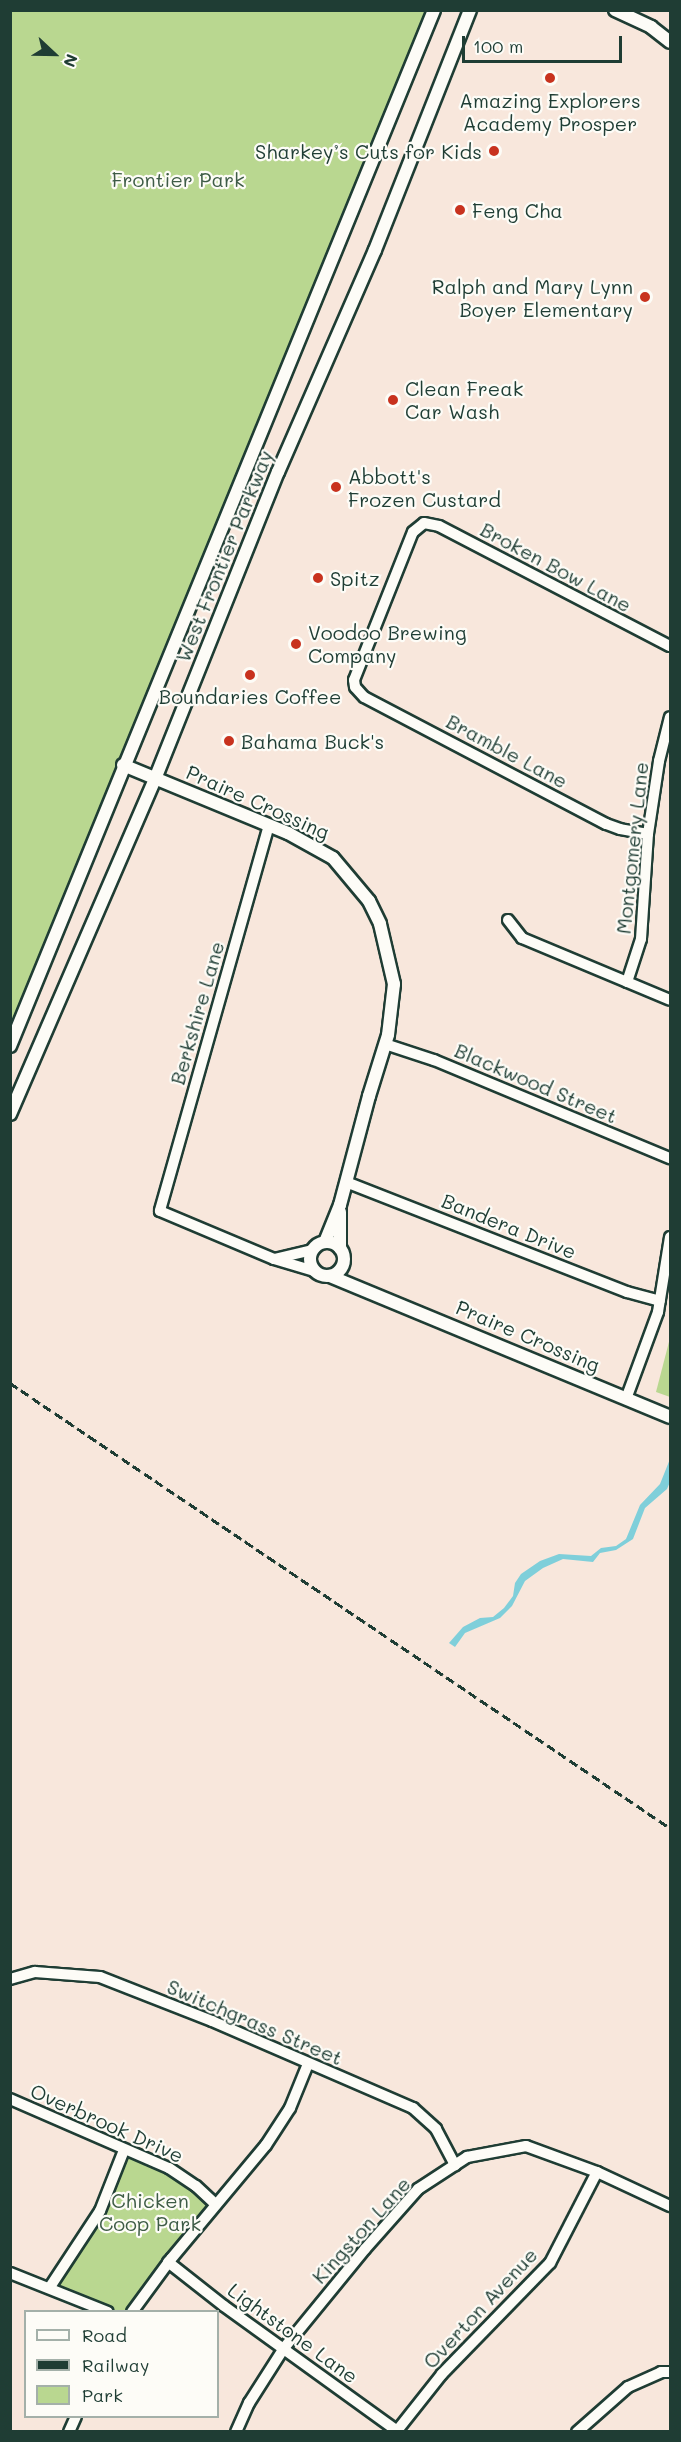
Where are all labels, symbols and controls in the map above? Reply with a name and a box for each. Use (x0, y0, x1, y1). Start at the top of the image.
north arrow (24, 24, 84, 84)
scale bar (465, 24, 626, 62)
text: 100 m (473, 34, 523, 58)
text: N (59, 51, 83, 70)
marker: Amazing Explorers Academy Prosper (543, 71, 557, 85)
place label: Amazing Explorers Academy Prosper (459, 88, 641, 135)
place label: Sharkey’s Cuts for Kids (255, 139, 482, 163)
marker: Sharkey’s Cuts for Kids (487, 144, 501, 158)
park label: Frontier Park (111, 167, 245, 191)
place label: Feng Cha (472, 198, 563, 222)
marker: Feng Cha (453, 203, 467, 217)
place label: Ralph and Mary Lynn Boyer Elementary (432, 274, 633, 321)
marker: Ralph and Mary Lynn Boyer Elementary (638, 290, 652, 304)
place label: Clean Freak Car Wash (405, 376, 523, 423)
marker: Clean Freak Car Wash (386, 393, 400, 407)
street label: West Frontier Parkway (170, 446, 278, 666)
place label: Abbott's Frozen Custard (348, 464, 501, 511)
marker: Abbott's Frozen Custard (329, 480, 343, 494)
street label: Broken Bow Lane (476, 517, 636, 617)
place label: Spitz (330, 566, 380, 590)
marker: Spitz (311, 571, 325, 585)
place label: Voodoo Brewing Company (308, 620, 467, 667)
marker: Voodoo Brewing Company (289, 637, 303, 651)
marker: Boundaries Coffee (243, 668, 257, 682)
place label: Boundaries Coffee (159, 684, 341, 708)
street label: Bramble Lane (442, 709, 572, 793)
place label: Bahama Buck's (241, 729, 384, 753)
marker: Bahama Buck's (222, 734, 236, 748)
street label: Praire Crossing (183, 760, 333, 844)
street label: Montgomery Lane (611, 761, 653, 935)
street label: Berkshire Lane (165, 939, 229, 1087)
street label: Blackwood Street (451, 1038, 621, 1128)
street label: Bandera Drive (438, 1188, 580, 1264)
street label: Praire Crossing (452, 1295, 604, 1377)
street label: Switchgrass Street (164, 1974, 346, 2070)
street label: Overbrook Drive (27, 2078, 187, 2168)
street label: Kingston Lane (307, 2172, 415, 2288)
park label: Chicken Coop Park (99, 2188, 201, 2235)
street label: Overton Avenue (418, 2243, 542, 2373)
street label: Lightstone Lane (223, 2278, 363, 2388)
legend (24, 2310, 219, 2418)
text: Road (82, 2323, 127, 2347)
text: Railway (82, 2353, 149, 2377)
text: Park (82, 2383, 123, 2407)

